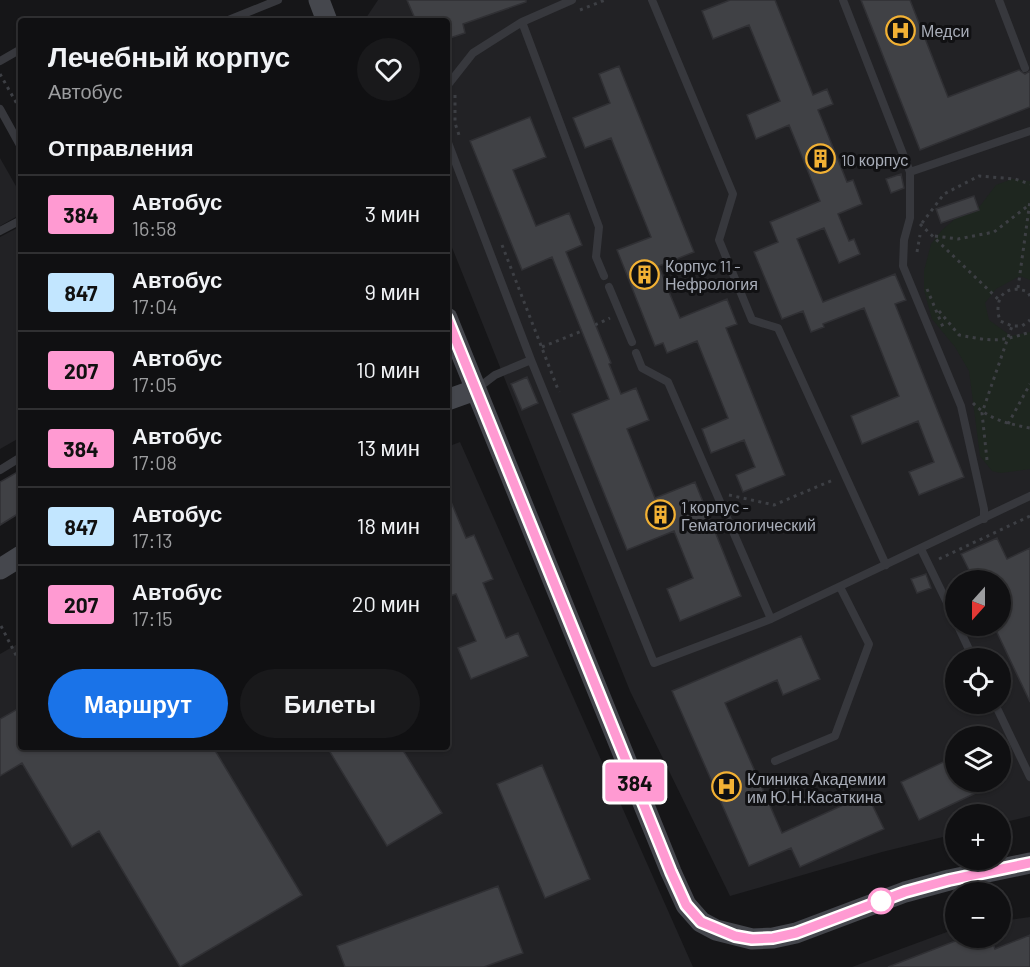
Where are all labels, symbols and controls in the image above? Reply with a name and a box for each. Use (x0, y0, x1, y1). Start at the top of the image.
hospital icon: Медси (884, 14, 916, 46)
place label: Медси (921, 21, 969, 40)
button: heart (357, 38, 420, 101)
text: Лечебный корпус (48, 39, 290, 73)
text: Автобус (48, 79, 122, 103)
text: Отправления (48, 134, 194, 160)
building icon: 10 корпус (804, 143, 836, 175)
place label: 10 корпус (841, 150, 908, 169)
text: Автобус (132, 188, 222, 214)
text: 3 мин (365, 200, 420, 226)
text: 384 (63, 202, 99, 227)
text: 16:58 (132, 216, 177, 240)
place label: Корпус 11 - Нефрология (665, 256, 758, 293)
building icon: Корпус 11 - Нефрология (628, 258, 660, 290)
text: Автобус (132, 266, 222, 292)
text: 9 мин (365, 278, 420, 304)
text: 847 (65, 280, 97, 305)
text: 17:04 (132, 294, 178, 318)
text: Автобус (132, 344, 222, 370)
text: 10 мин (356, 356, 420, 382)
text: 207 (64, 358, 98, 383)
text: 17:05 (132, 372, 177, 396)
text: Автобус (132, 422, 222, 448)
text: 13 мин (357, 434, 420, 460)
text: 384 (63, 436, 99, 461)
text: 17:08 (132, 450, 177, 474)
place label: 1 корпус - Гематологический (681, 497, 816, 534)
building icon: 1 корпус - Гематологический (644, 499, 676, 531)
text: Автобус (132, 500, 222, 526)
text: 18 мин (357, 512, 420, 538)
text: 847 (65, 514, 97, 539)
text: 17:13 (132, 528, 173, 552)
north arrow (945, 570, 1011, 636)
map controls (945, 570, 1011, 948)
text: Автобус (132, 578, 222, 604)
text: 20 мин (352, 590, 420, 616)
text: 207 (64, 592, 98, 617)
text: 17:15 (132, 606, 173, 630)
button: locate (945, 648, 1011, 714)
button: Маршрут (48, 669, 228, 738)
button: Билеты (240, 669, 420, 738)
button: layers (945, 726, 1011, 792)
line badge: 384 (600, 762, 670, 802)
place label: Клиника Академии им Ю.Н.Касаткина (747, 769, 886, 806)
text: 384 (617, 770, 653, 795)
hospital icon: Клиника Академии им Ю.Н.Касаткина (710, 771, 742, 803)
button: + (945, 804, 1011, 870)
button: − (945, 882, 1011, 948)
unlabelled marker (868, 888, 894, 914)

